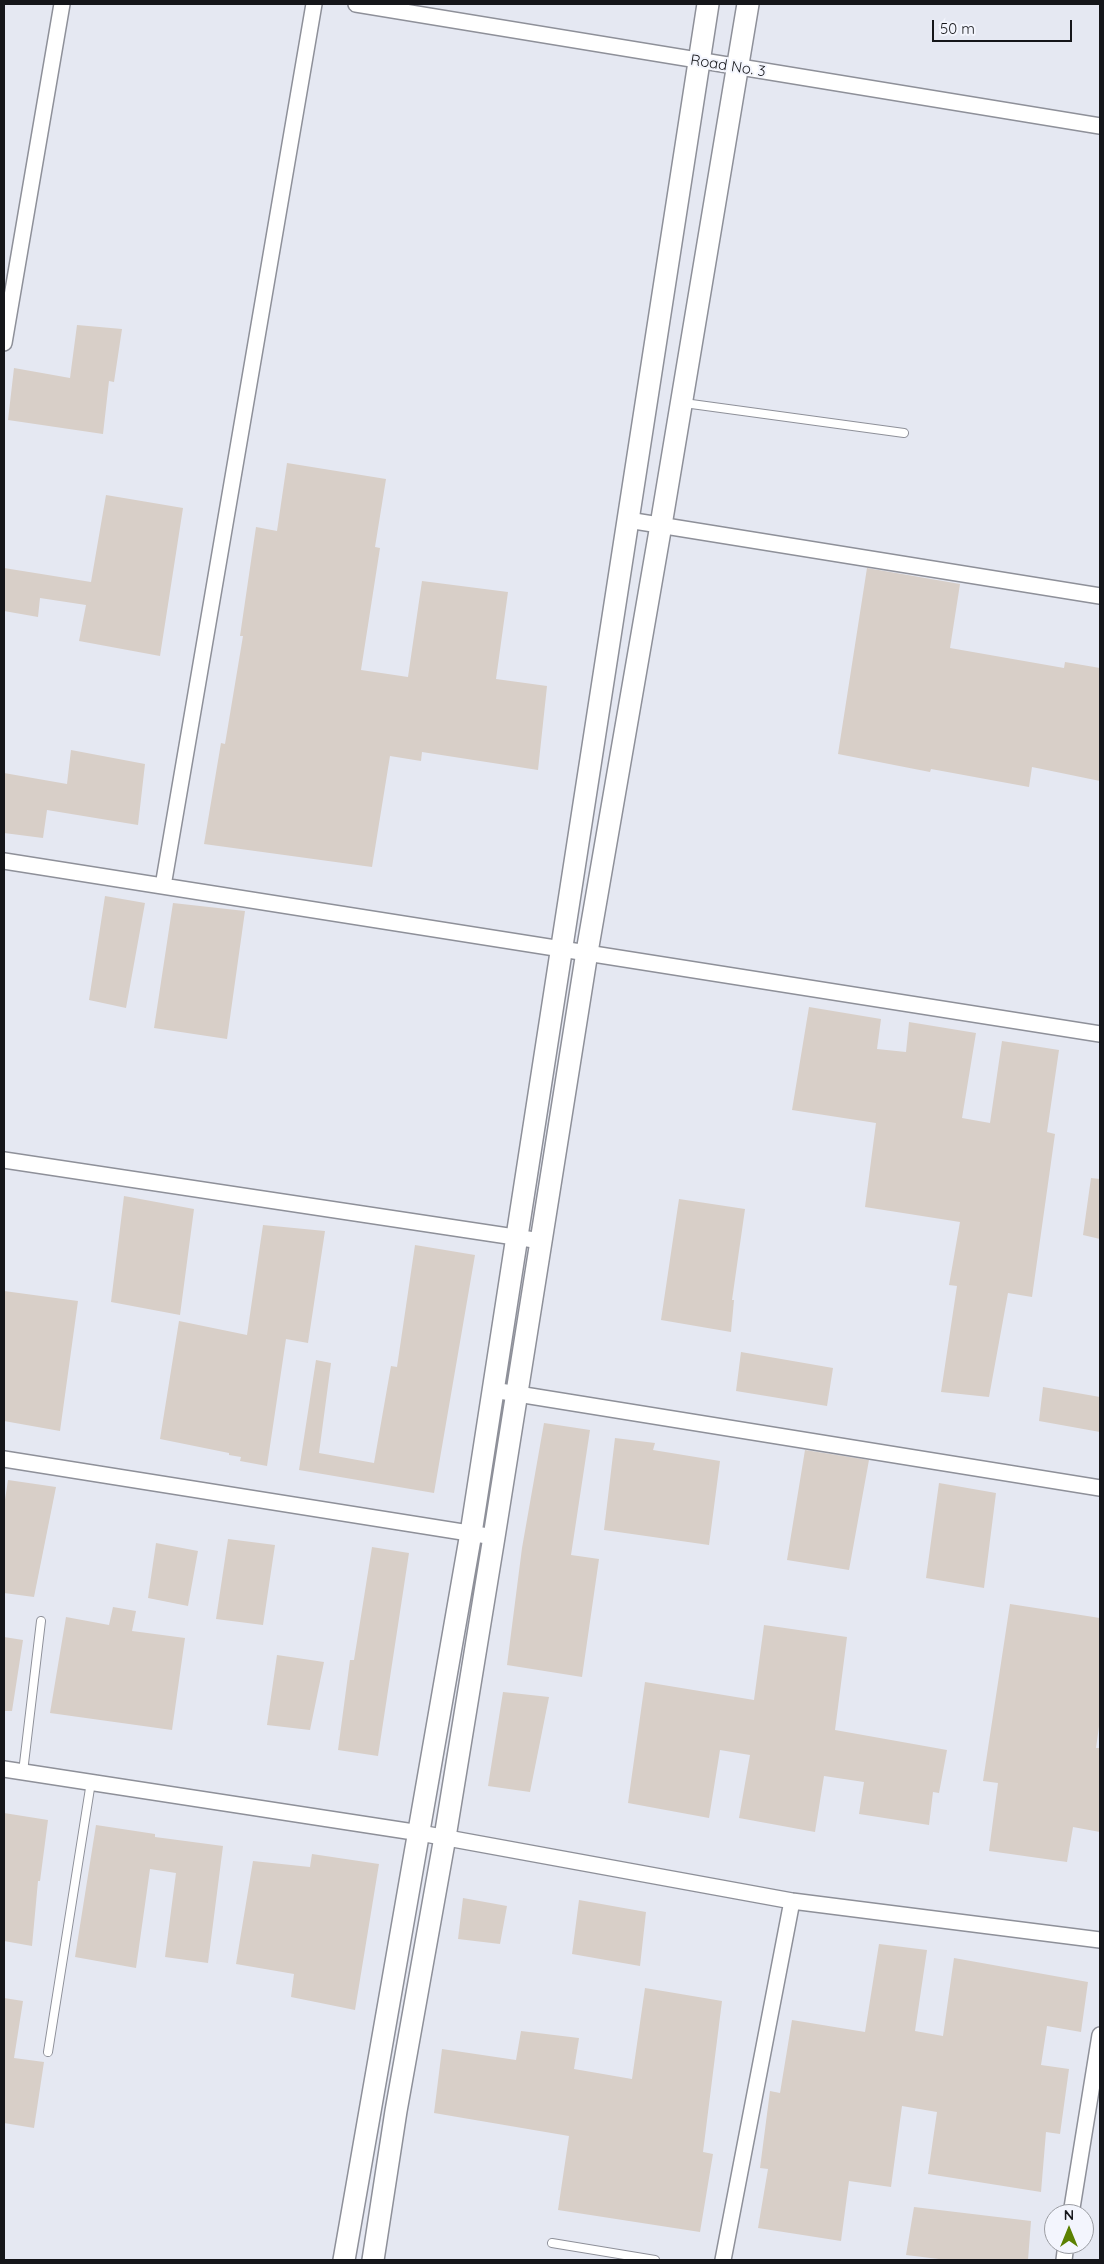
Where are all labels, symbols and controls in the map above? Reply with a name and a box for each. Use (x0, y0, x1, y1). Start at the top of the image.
scale bar (934, 10, 1074, 42)
text: 50 m (940, 19, 975, 38)
street label: Road No. 3 (689, 51, 767, 81)
north arrow (1044, 2204, 1094, 2254)
text: N (1064, 2206, 1074, 2224)

